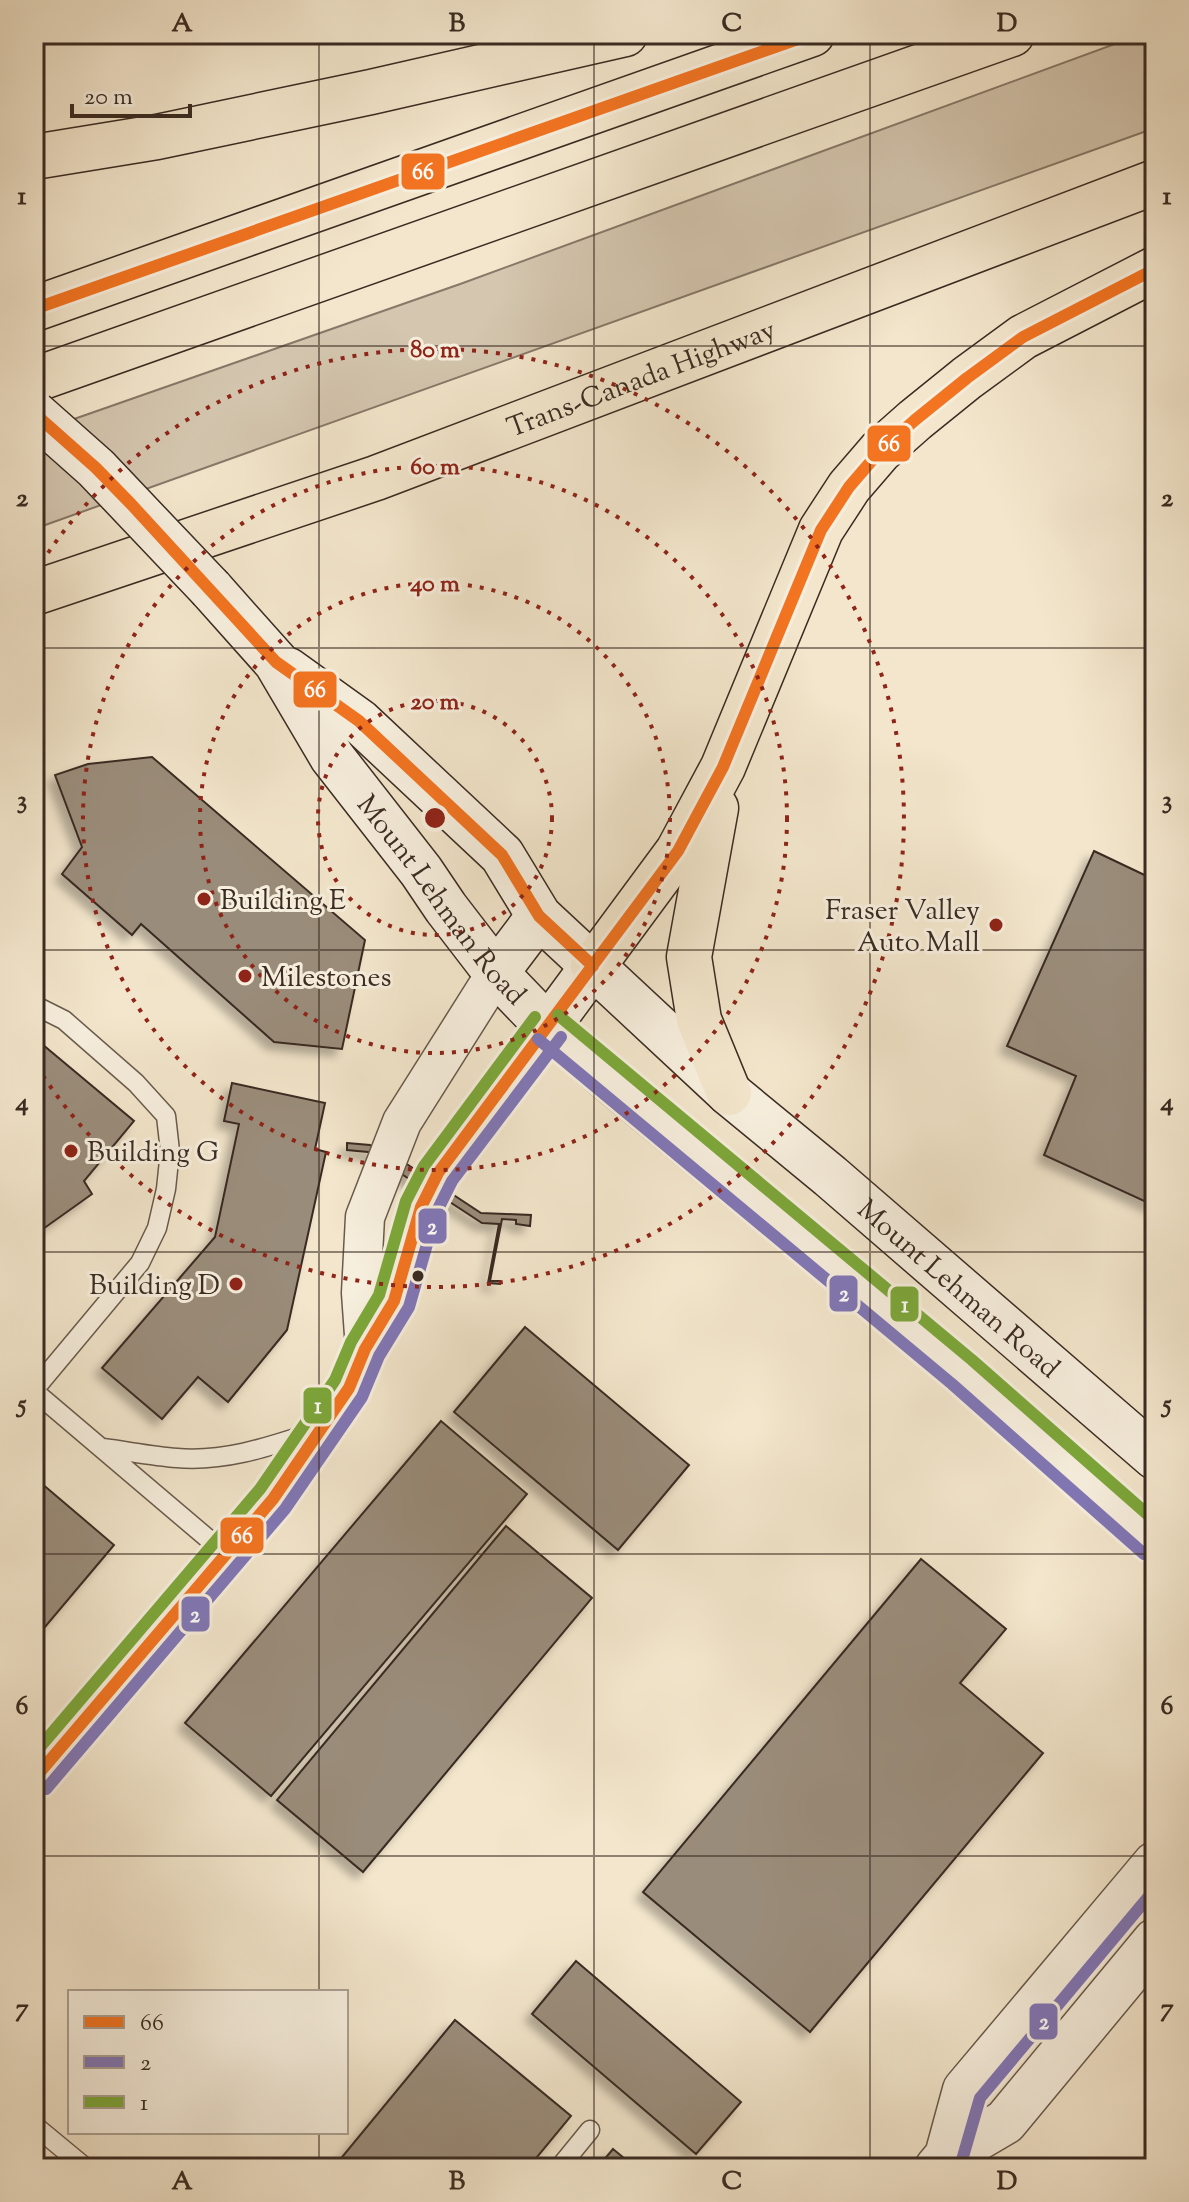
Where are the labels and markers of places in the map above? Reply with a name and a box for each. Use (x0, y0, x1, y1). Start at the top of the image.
centre of rings (421, 804, 449, 832)
place label: Building E (220, 882, 346, 922)
marker: Building E (195, 890, 213, 908)
place label: Fraser Valley Auto Mall (825, 892, 980, 964)
marker: Fraser Valley Auto Mall (987, 916, 1005, 934)
place label: Milestones (261, 959, 391, 999)
marker: Milestones (236, 967, 254, 985)
place label: Building G (87, 1134, 219, 1174)
marker: Building G (62, 1142, 80, 1160)
place label: Building D (89, 1267, 220, 1307)
unlabelled marker (410, 1268, 426, 1284)
marker: Building D (227, 1275, 245, 1293)

